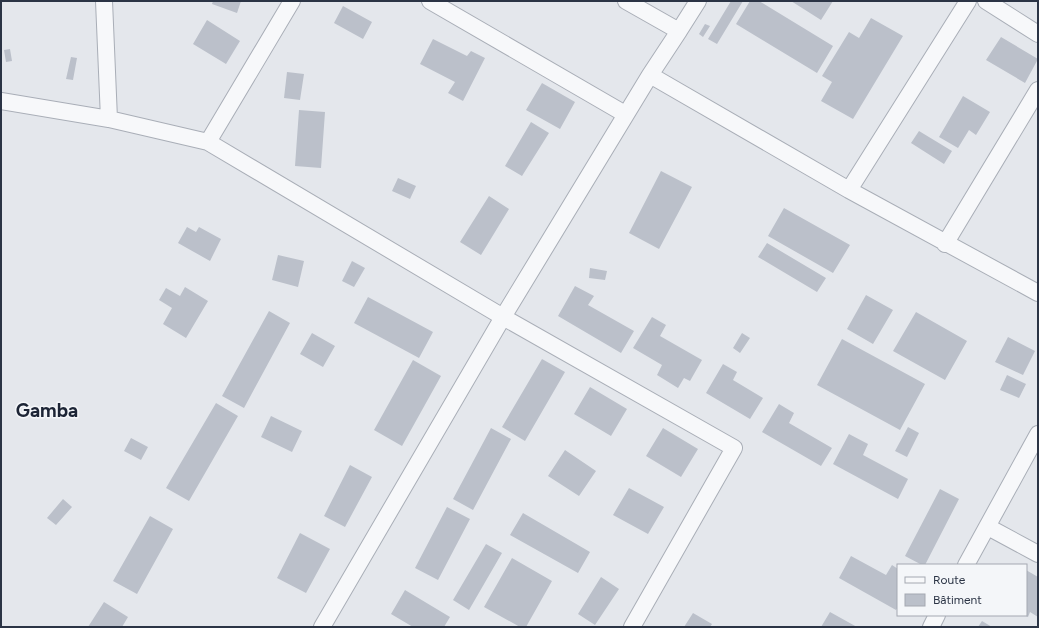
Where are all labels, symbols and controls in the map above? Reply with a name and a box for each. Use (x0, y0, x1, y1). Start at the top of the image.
district label: Gamba (16, 399, 78, 422)
legend (897, 564, 1027, 616)
text: Route (933, 573, 966, 587)
text: Bâtiment (933, 593, 982, 607)

